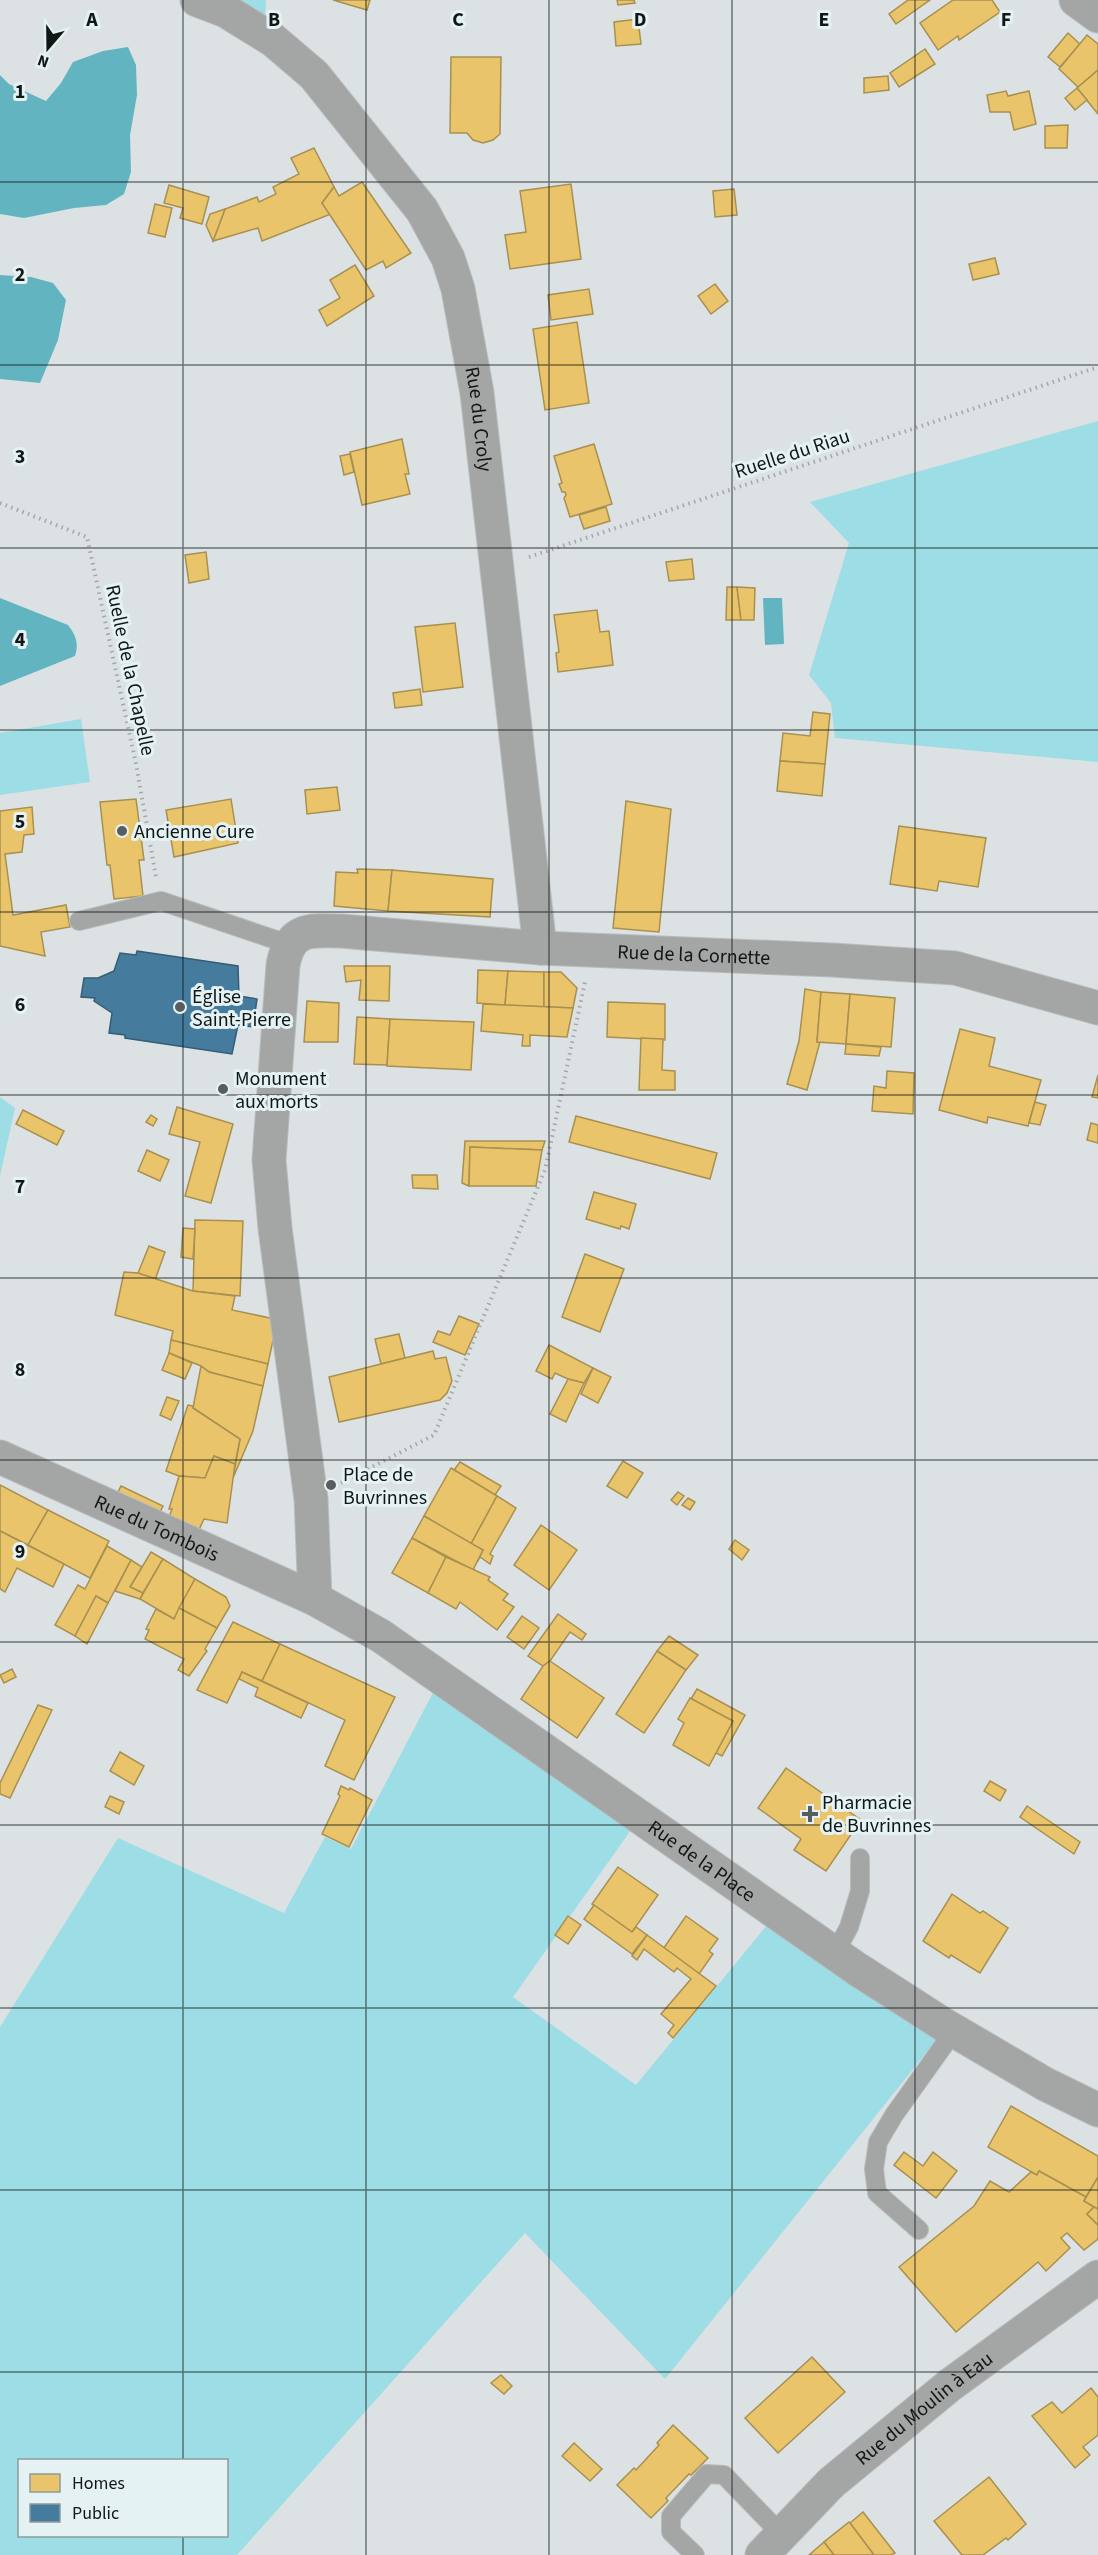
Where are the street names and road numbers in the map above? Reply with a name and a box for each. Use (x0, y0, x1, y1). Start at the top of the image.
street label: Rue du Croly (457, 364, 499, 474)
street label: Ruelle du Riau (731, 422, 853, 486)
street label: Ruelle de la Chapelle (98, 582, 162, 758)
street label: Rue de la Cornette (617, 938, 771, 972)
street label: Rue du Tombois (89, 1488, 223, 1569)
street label: Rue de la Place (642, 1814, 761, 1909)
street label: Rue du Moulin à Eau (850, 2345, 999, 2473)

